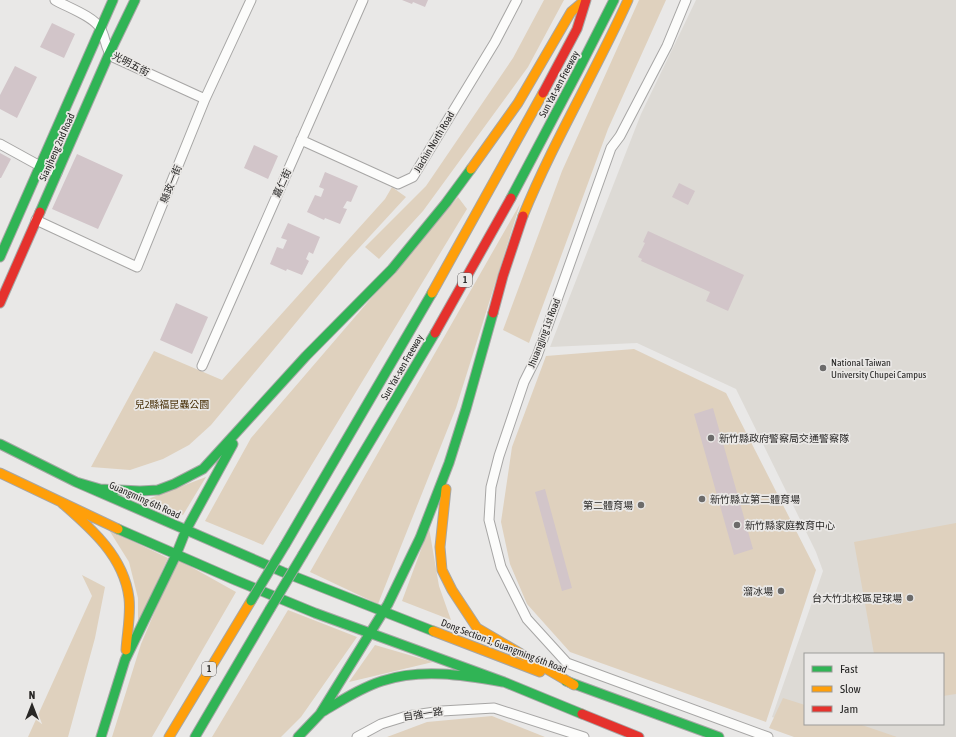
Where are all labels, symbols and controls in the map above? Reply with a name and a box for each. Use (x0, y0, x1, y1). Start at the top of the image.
street label: Sun Yat-sen Freeway (537, 49, 581, 119)
street label: 光明五街 (111, 50, 151, 78)
street label: Jiachin North Road (412, 109, 457, 174)
street label: Sianjheng 2nd Road (37, 111, 77, 183)
street label: 縣政一街 (158, 163, 184, 205)
street label: 嘉仁街 (271, 167, 293, 199)
road number: 1 (458, 273, 472, 287)
street label: Jhuangjing 1st Road (526, 297, 562, 369)
street label: Sun Yat-sen Freeway (379, 332, 425, 402)
place label: National Taiwan University Chupei Campus (831, 357, 927, 380)
marker: National Taiwan University Chupei Campus (818, 363, 828, 373)
park label: 兒2縣福昆蟲公園 (135, 399, 209, 410)
marker: 新竹縣政府警察局交通警察隊 (706, 433, 716, 443)
place label: 新竹縣政府警察局交通警察隊 (719, 433, 849, 444)
street label: Guangming 6th Road (108, 479, 183, 521)
marker: 新竹縣立第二體育場 (697, 494, 707, 504)
place label: 新竹縣立第二體育場 (710, 494, 800, 505)
place label: 第二體育場 (583, 500, 633, 511)
marker: 第二體育場 (636, 500, 646, 510)
marker: 新竹縣家庭教育中心 (732, 520, 742, 530)
place label: 新竹縣家庭教育中心 (745, 520, 835, 531)
place label: 溜冰場 (743, 586, 773, 597)
marker: 溜冰場 (776, 586, 786, 596)
place label: 台大竹北校區足球場 (812, 593, 902, 604)
marker: 台大竹北校區足球場 (905, 593, 915, 603)
street label: Dong Section 1, Guangming 6th Road (439, 617, 569, 675)
legend (804, 653, 944, 725)
road number: 1 (202, 662, 216, 676)
text: Fast (840, 662, 858, 676)
text: Slow (840, 682, 861, 696)
north arrow (12, 685, 52, 725)
text: N (29, 689, 35, 701)
text: Jam (840, 702, 858, 716)
street label: 自強一路 (402, 705, 444, 723)

